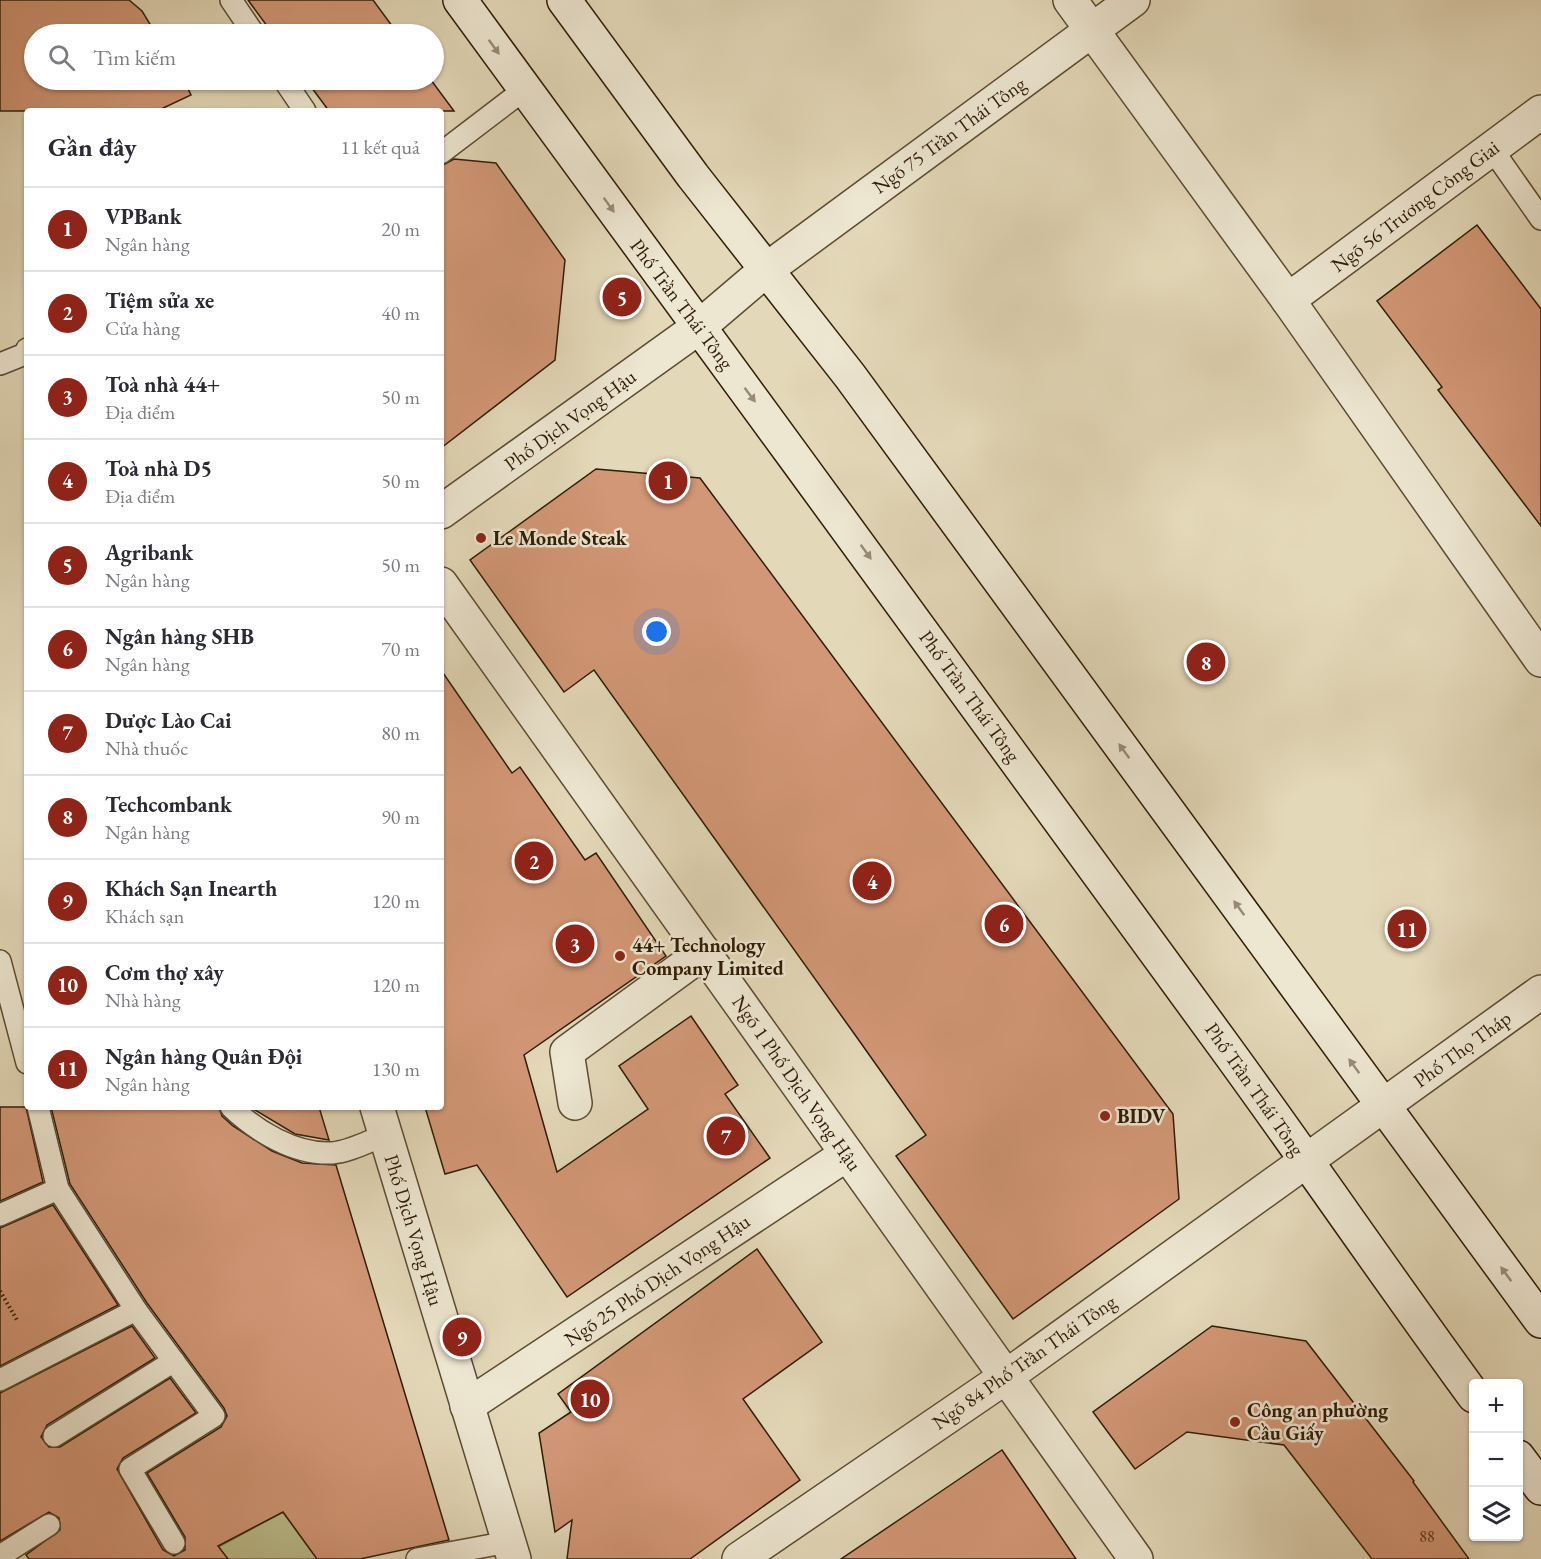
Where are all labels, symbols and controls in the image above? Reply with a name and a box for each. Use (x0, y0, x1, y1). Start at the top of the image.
search box (24, 24, 444, 90)
one-way arrow (488, 39, 500, 55)
icon: search (45, 41, 78, 74)
text: Tìm kiếm (93, 43, 176, 72)
street label: Ngõ 75 Trần Thái Tông (867, 70, 1031, 199)
text: Gần đây (48, 130, 137, 164)
text: 11 kết quả (340, 134, 420, 160)
street label: Ngõ 56 Trương Công Giai (1326, 134, 1504, 278)
one-way arrow (603, 196, 615, 212)
text: VPBank (105, 202, 182, 231)
text: 1 (62, 216, 73, 242)
text: 20 m (381, 216, 420, 242)
text: Ngân hàng (105, 231, 190, 257)
street label: Phố Trần Thái Tông (624, 234, 740, 375)
pin: 5 (602, 274, 642, 320)
text: Tiệm sửa xe (105, 286, 214, 315)
text: 2 (62, 300, 73, 326)
text: 40 m (381, 300, 420, 326)
text: Cửa hàng (105, 315, 180, 341)
street label: Phố Dịch Vọng Hậu (499, 363, 642, 477)
text: Toà nhà 44+ (105, 370, 220, 399)
text: 3 (62, 384, 73, 410)
text: 50 m (381, 384, 420, 410)
one-way arrow (744, 387, 757, 403)
text: Địa điểm (105, 399, 175, 425)
text: Toà nhà D5 (105, 454, 212, 483)
pin: 1 (648, 458, 688, 504)
text: 4 (62, 468, 73, 494)
text: 50 m (381, 468, 420, 494)
text: Địa điểm (105, 483, 175, 509)
place label: Le Monde Steak (493, 525, 628, 551)
marker: Le Monde Steak (474, 531, 488, 545)
text: Agribank (105, 538, 193, 567)
one-way arrow (859, 545, 871, 560)
text: 5 (62, 552, 73, 578)
text: 50 m (381, 552, 420, 578)
text: Ngân hàng (105, 567, 190, 593)
your location (642, 617, 671, 646)
text: Ngân hàng SHB (105, 622, 254, 651)
street label: Phố Trần Thái Tông (913, 625, 1027, 767)
text: 6 (62, 636, 73, 662)
text: 70 m (381, 636, 420, 662)
pin: 8 (1186, 640, 1226, 684)
text: Ngân hàng (105, 651, 190, 677)
text: Dược Lào Cai (105, 706, 232, 735)
text: 7 (62, 720, 73, 746)
text: 80 m (381, 720, 420, 746)
text: Nhà thuốc (105, 735, 188, 761)
one-way arrow (1118, 743, 1130, 759)
text: Techcombank (105, 790, 232, 819)
text: 8 (62, 804, 73, 830)
text: 90 m (381, 804, 420, 830)
text: Ngân hàng (105, 819, 190, 845)
pin: 2 (514, 838, 554, 884)
pin: 4 (852, 858, 892, 904)
text: Khách Sạn Inearth (105, 874, 277, 903)
text: 9 (62, 888, 73, 914)
text: 120 m (372, 888, 420, 914)
one-way arrow (1233, 901, 1245, 917)
pin: 6 (984, 902, 1024, 946)
text: Khách sạn (105, 903, 184, 929)
pin: 11 (1388, 906, 1426, 952)
pin: 3 (556, 922, 594, 966)
place label: 44+ Technology Company Limited (632, 932, 784, 981)
marker: 44+ Technology Company Limited (613, 949, 627, 963)
text: Cơm thợ xây (105, 958, 224, 987)
text: 10 (57, 972, 78, 998)
text: 120 m (372, 972, 420, 998)
text: Nhà hàng (105, 987, 181, 1013)
street label: Ngõ 1 Phố Dịch Vọng Hậu (726, 990, 868, 1176)
street label: Phố Thọ Tháp (1408, 1005, 1516, 1093)
street label: Phố Trần Thái Tông (1199, 1017, 1311, 1161)
text: Ngân hàng Quân Đội (105, 1042, 302, 1071)
text: 11 (57, 1056, 78, 1082)
text: 130 m (372, 1056, 420, 1082)
one-way arrow (1348, 1058, 1360, 1073)
text: Ngân hàng (105, 1071, 190, 1097)
place label: BIDV (1117, 1103, 1166, 1129)
marker: BIDV (1098, 1109, 1112, 1123)
pin: 7 (706, 1114, 746, 1158)
street label: Phố Dịch Vọng Hậu (379, 1151, 450, 1309)
street label: Ngõ 25 Phố Dịch Vọng Hậu (559, 1208, 755, 1352)
one-way arrow (1500, 1266, 1512, 1282)
street label: Ngõ 84 Phố Trần Thái Tông (927, 1289, 1121, 1435)
pin: 9 (442, 1314, 482, 1360)
pin: 10 (570, 1376, 610, 1422)
map controls (1469, 1379, 1523, 1541)
button: + (1469, 1379, 1523, 1433)
place label: Công an phường Cầu Giấy (1247, 1397, 1389, 1446)
marker: Công an phường Cầu Giấy (1228, 1415, 1242, 1429)
button: − (1469, 1433, 1523, 1487)
button: layers (1469, 1487, 1523, 1541)
house number: 88 (1419, 1526, 1435, 1547)

